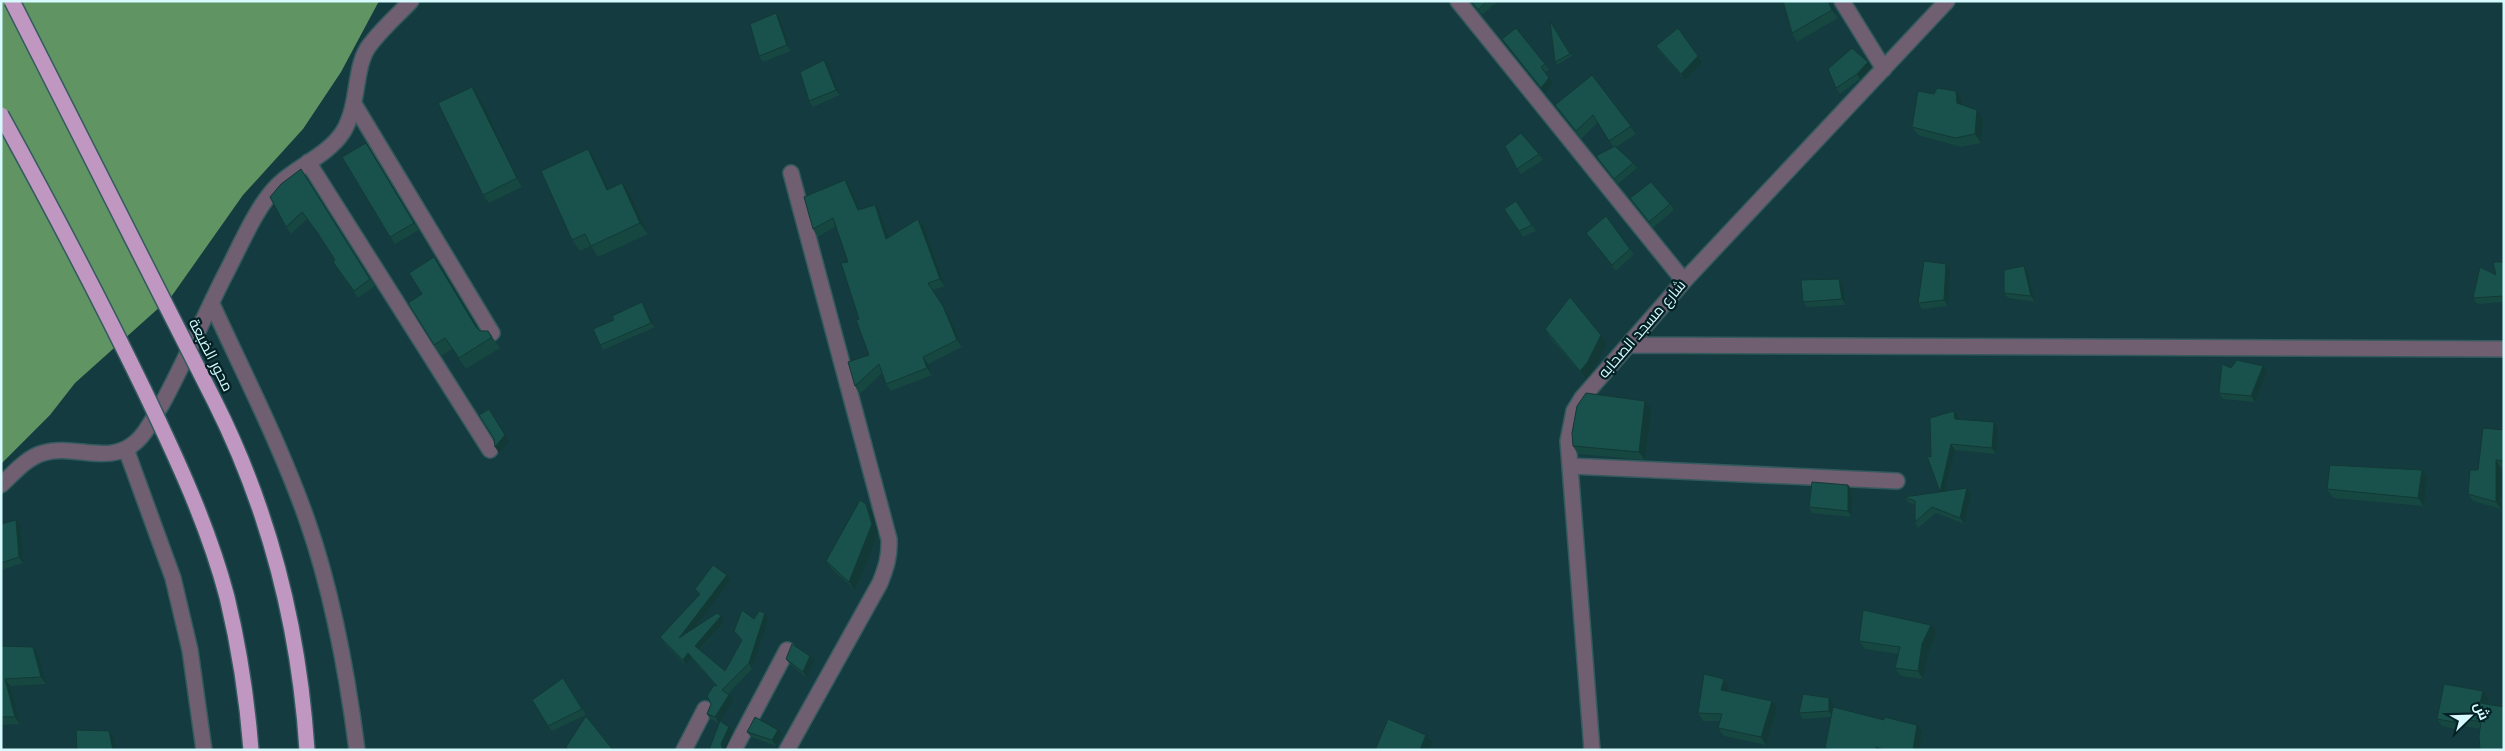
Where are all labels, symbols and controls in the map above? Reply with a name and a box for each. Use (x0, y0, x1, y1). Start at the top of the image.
street label: شارع مسجد الصحابه (1595, 276, 1691, 383)
street label: محور الضبعة (185, 316, 237, 394)
north arrow (2445, 691, 2495, 741)
text: ش (2470, 700, 2493, 723)

